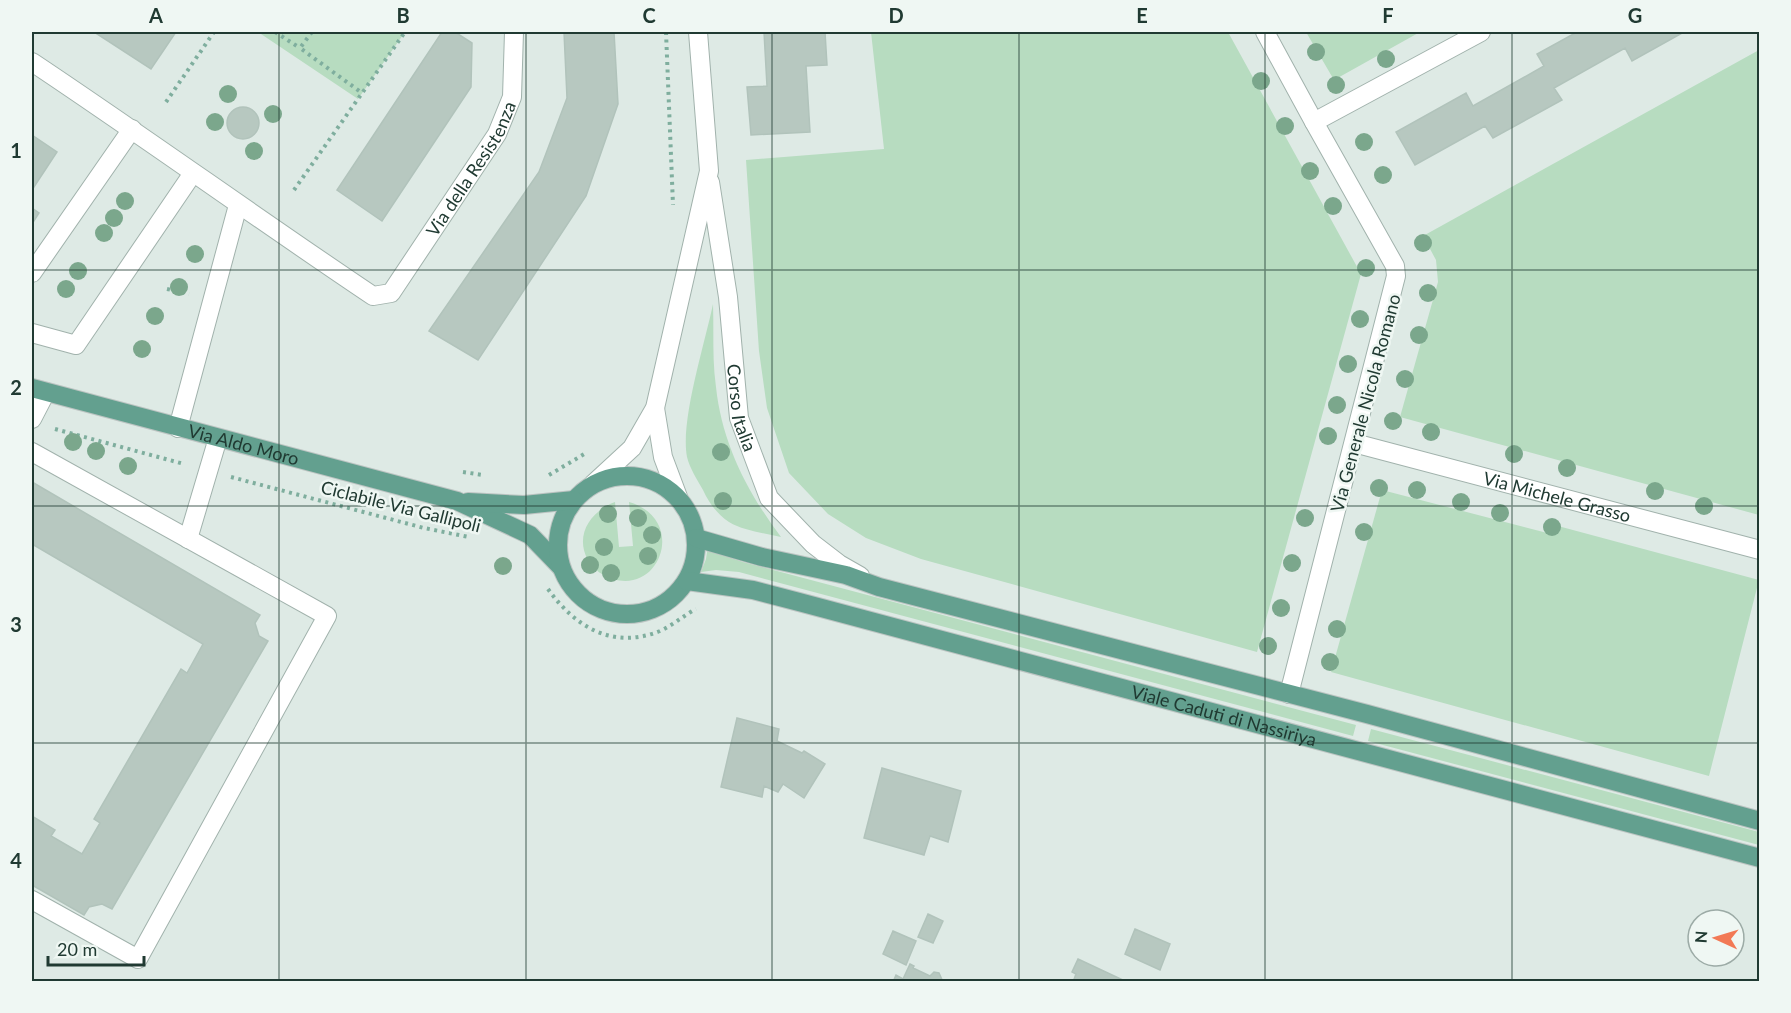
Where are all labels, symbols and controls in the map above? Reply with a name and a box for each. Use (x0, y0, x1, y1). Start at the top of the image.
text: A (148, 3, 163, 27)
text: B (396, 3, 410, 27)
text: C (642, 3, 656, 27)
text: D (888, 3, 904, 27)
text: E (1136, 3, 1148, 27)
text: F (1382, 3, 1394, 27)
text: G (1628, 3, 1642, 27)
street label: Via della Resistenza (421, 98, 520, 240)
text: 1 (10, 138, 22, 162)
street label: Via Generale Nicola Romano (1325, 291, 1405, 515)
street label: Corso Italia (723, 363, 761, 454)
text: 2 (10, 375, 22, 399)
street label: Via Aldo Moro (186, 419, 301, 470)
street label: Via Michele Grasso (1481, 467, 1633, 526)
street label: Ciclabile Via Gallipoli (319, 475, 483, 537)
text: 3 (10, 612, 22, 636)
street label: Viale Caduti di Nassiriya (1129, 680, 1319, 750)
text: 4 (10, 848, 22, 872)
north arrow (1686, 908, 1746, 968)
scale bar (48, 929, 144, 967)
text: N (1691, 930, 1710, 944)
text: 20 m (57, 938, 97, 960)

